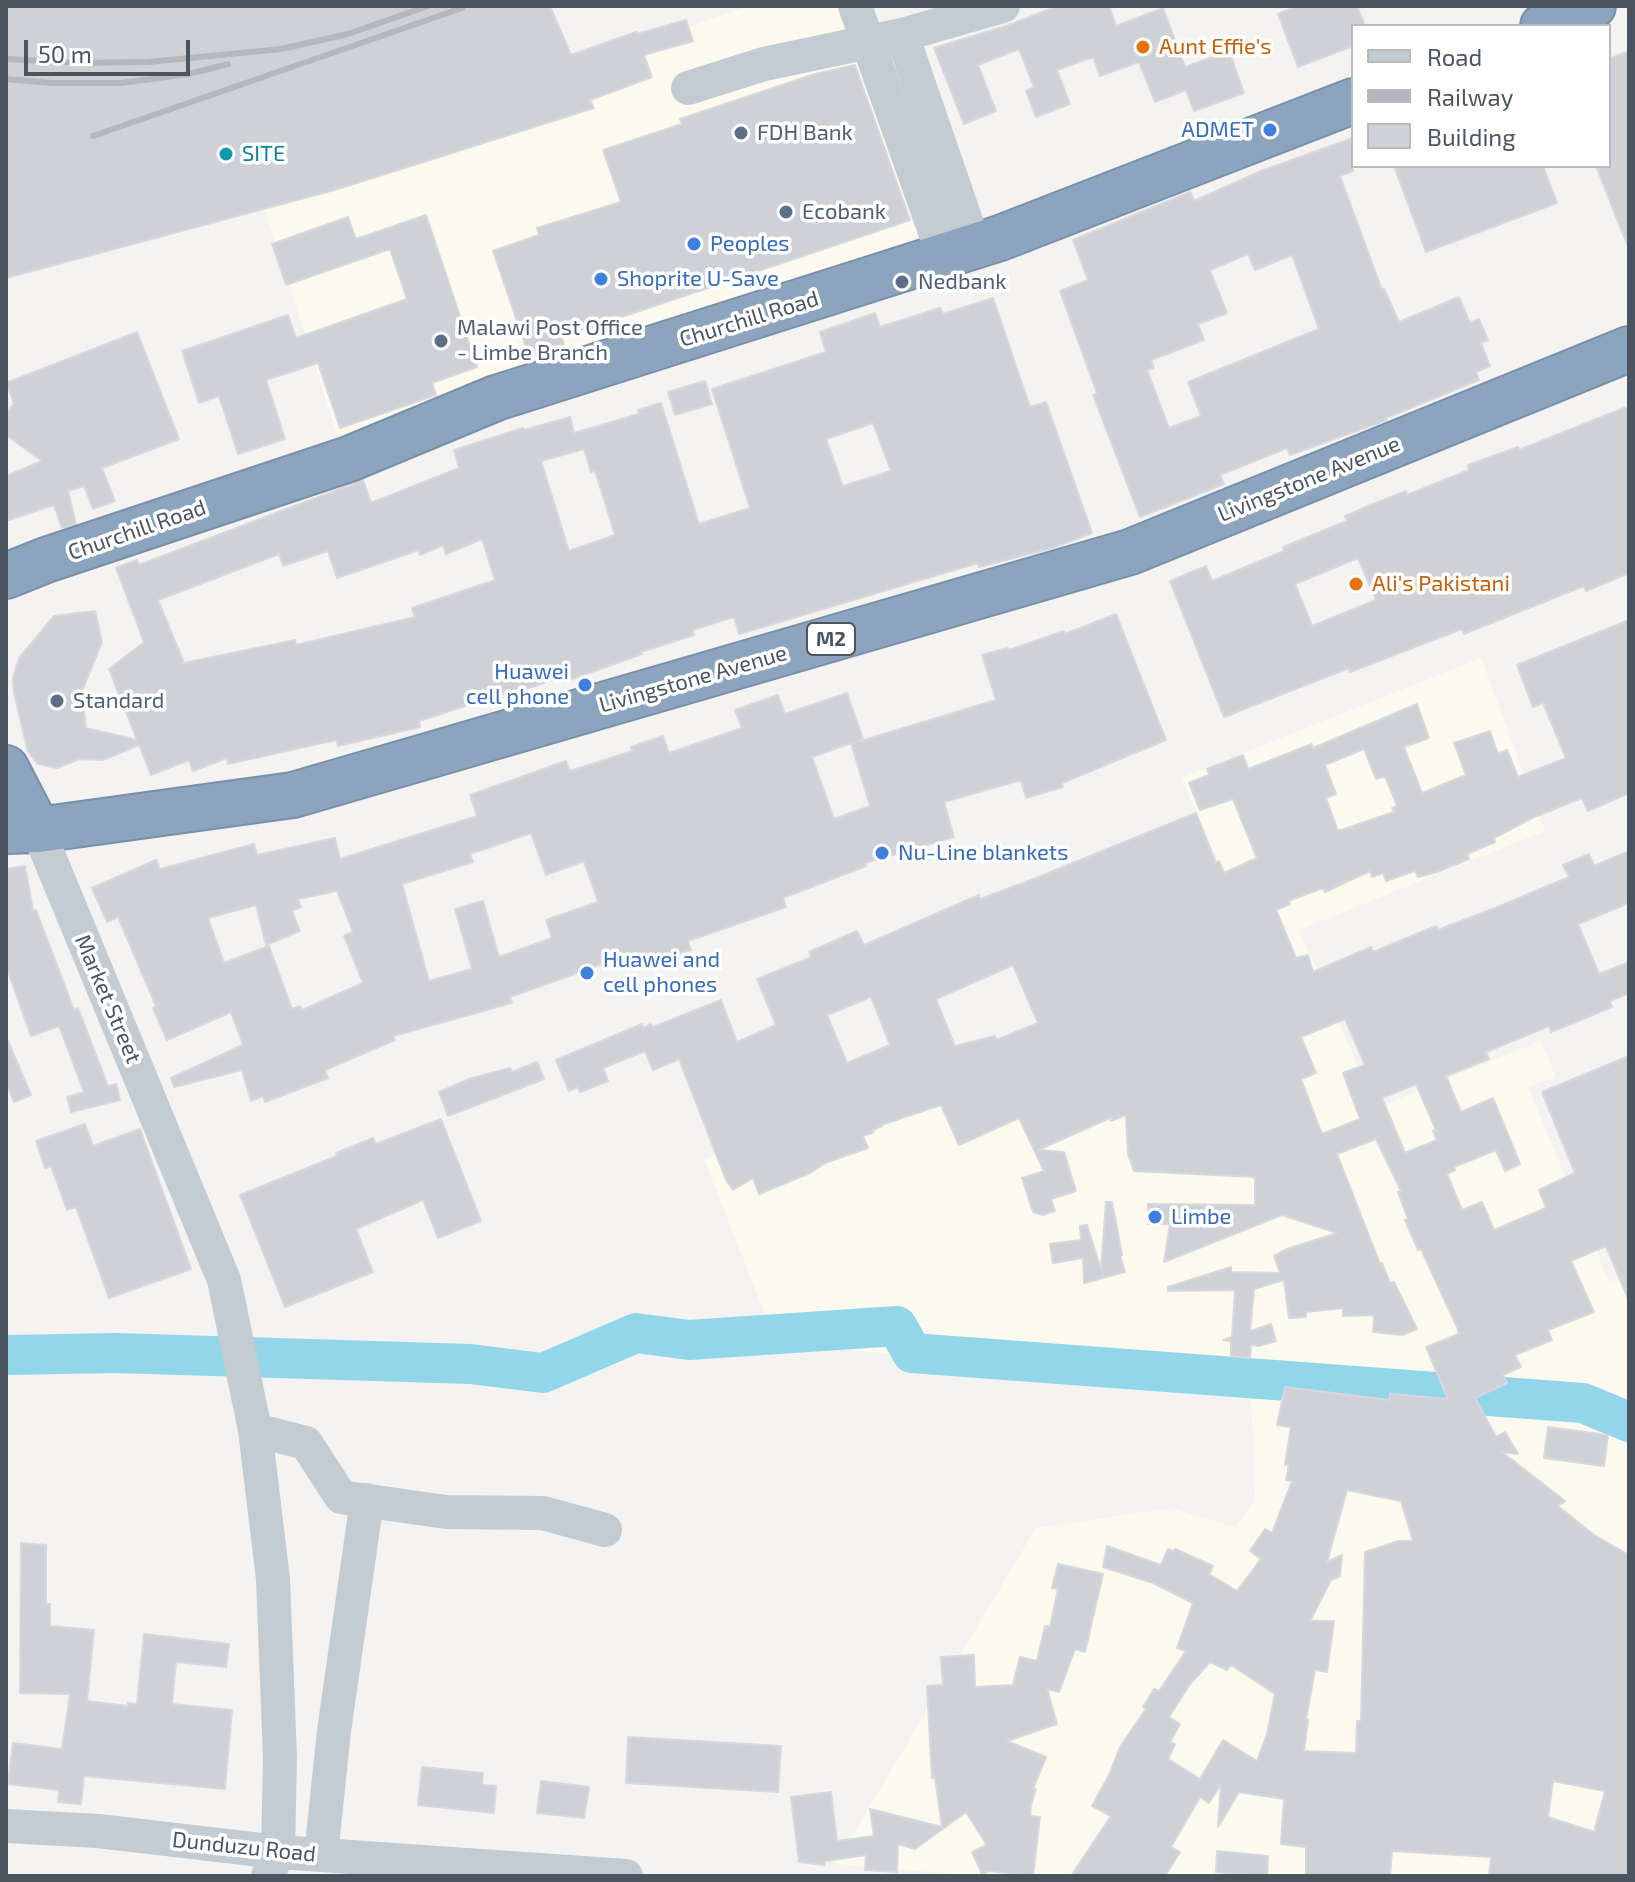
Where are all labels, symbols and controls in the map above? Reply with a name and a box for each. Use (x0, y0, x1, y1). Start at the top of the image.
scale bar (28, 24, 194, 74)
legend (1351, 24, 1611, 168)
place label: Aunt Effie's (1159, 34, 1271, 60)
marker: Aunt Effie's (1134, 38, 1152, 56)
text: 50 m (38, 39, 92, 68)
text: Road (1427, 42, 1482, 71)
text: Railway (1427, 82, 1513, 111)
place label: ADMET (1181, 117, 1254, 143)
place label: FDH Bank (757, 120, 853, 146)
marker: ADMET (1261, 121, 1279, 139)
text: Building (1427, 122, 1516, 151)
marker: FDH Bank (732, 124, 750, 142)
place label: SITE (242, 141, 285, 167)
marker: SITE (217, 145, 235, 163)
place label: Ecobank (802, 199, 886, 225)
marker: Ecobank (777, 203, 795, 221)
place label: Peoples (710, 231, 789, 257)
marker: Peoples (685, 235, 703, 253)
place label: Shoprite U-Save (617, 266, 779, 292)
place label: Nedbank (918, 269, 1007, 295)
marker: Shoprite U-Save (592, 270, 610, 288)
marker: Nedbank (893, 273, 911, 291)
street label: Churchill Road (676, 285, 822, 353)
place label: Malawi Post Office - Limbe Branch (457, 315, 643, 366)
marker: Malawi Post Office - Limbe Branch (432, 332, 450, 350)
street label: Livingstone Avenue (1214, 430, 1404, 528)
street label: Churchill Road (65, 494, 209, 566)
place label: Ali's Pakistani (1372, 571, 1510, 597)
marker: Ali's Pakistani (1347, 575, 1365, 593)
road number: M2 (807, 623, 855, 655)
street label: Livingstone Avenue (596, 640, 790, 718)
place label: Huawei cell phone (466, 659, 569, 710)
marker: Huawei cell phone (576, 676, 594, 694)
place label: Standard (73, 688, 164, 714)
marker: Standard (48, 692, 66, 710)
place label: Nu-Line blankets (898, 840, 1068, 866)
marker: Nu-Line blankets (873, 844, 891, 862)
street label: Market Street (69, 931, 147, 1067)
place label: Huawei and cell phones (603, 947, 720, 998)
marker: Huawei and cell phones (578, 964, 596, 982)
place label: Limbe (1171, 1204, 1231, 1230)
marker: Limbe (1146, 1208, 1164, 1226)
street label: Dunduzu Road (171, 1826, 317, 1868)

